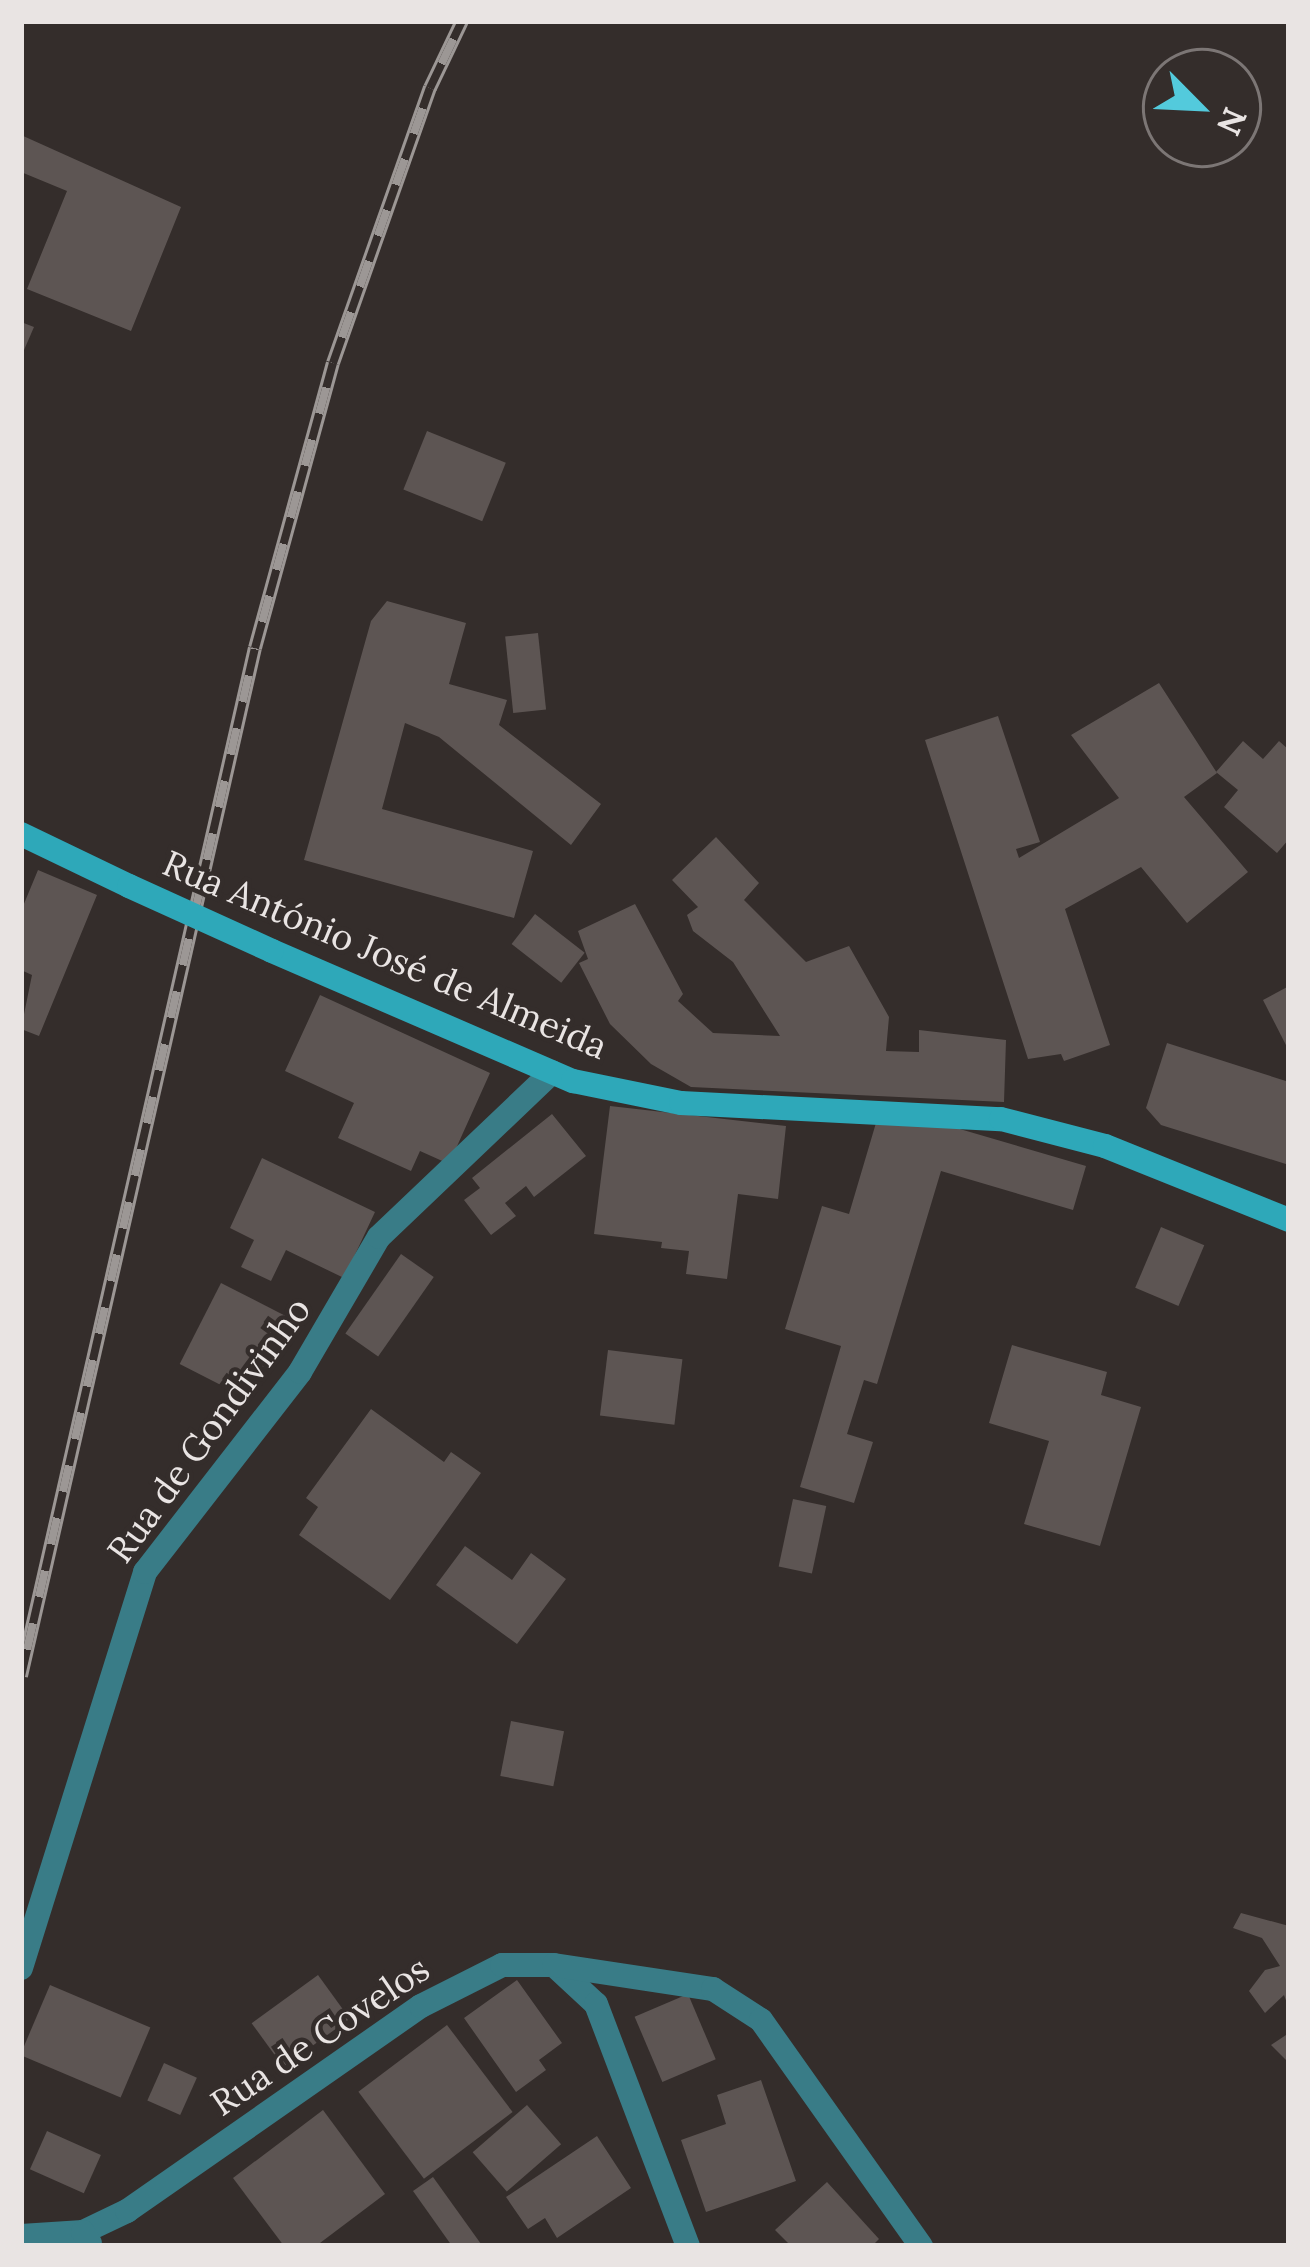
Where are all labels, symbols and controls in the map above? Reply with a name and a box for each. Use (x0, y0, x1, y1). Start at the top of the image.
north arrow (1142, 48, 1262, 168)
text: N (1208, 101, 1257, 142)
street label: Rua António José de Almeida (156, 842, 614, 1068)
street label: Rua de Gondivinho (98, 1289, 320, 1571)
street label: Rua de Covelos (203, 1947, 437, 2125)

